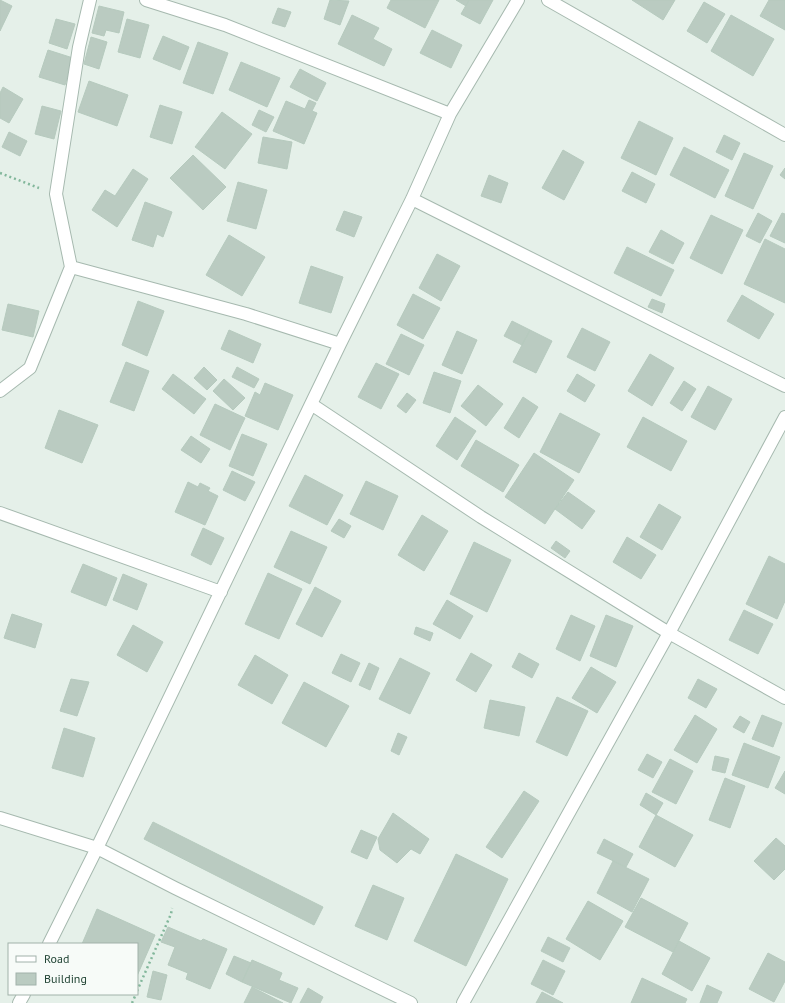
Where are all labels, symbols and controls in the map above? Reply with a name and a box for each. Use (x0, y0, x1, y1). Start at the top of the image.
legend (8, 943, 138, 995)
text: Road (44, 951, 69, 966)
text: Building (44, 971, 87, 986)

